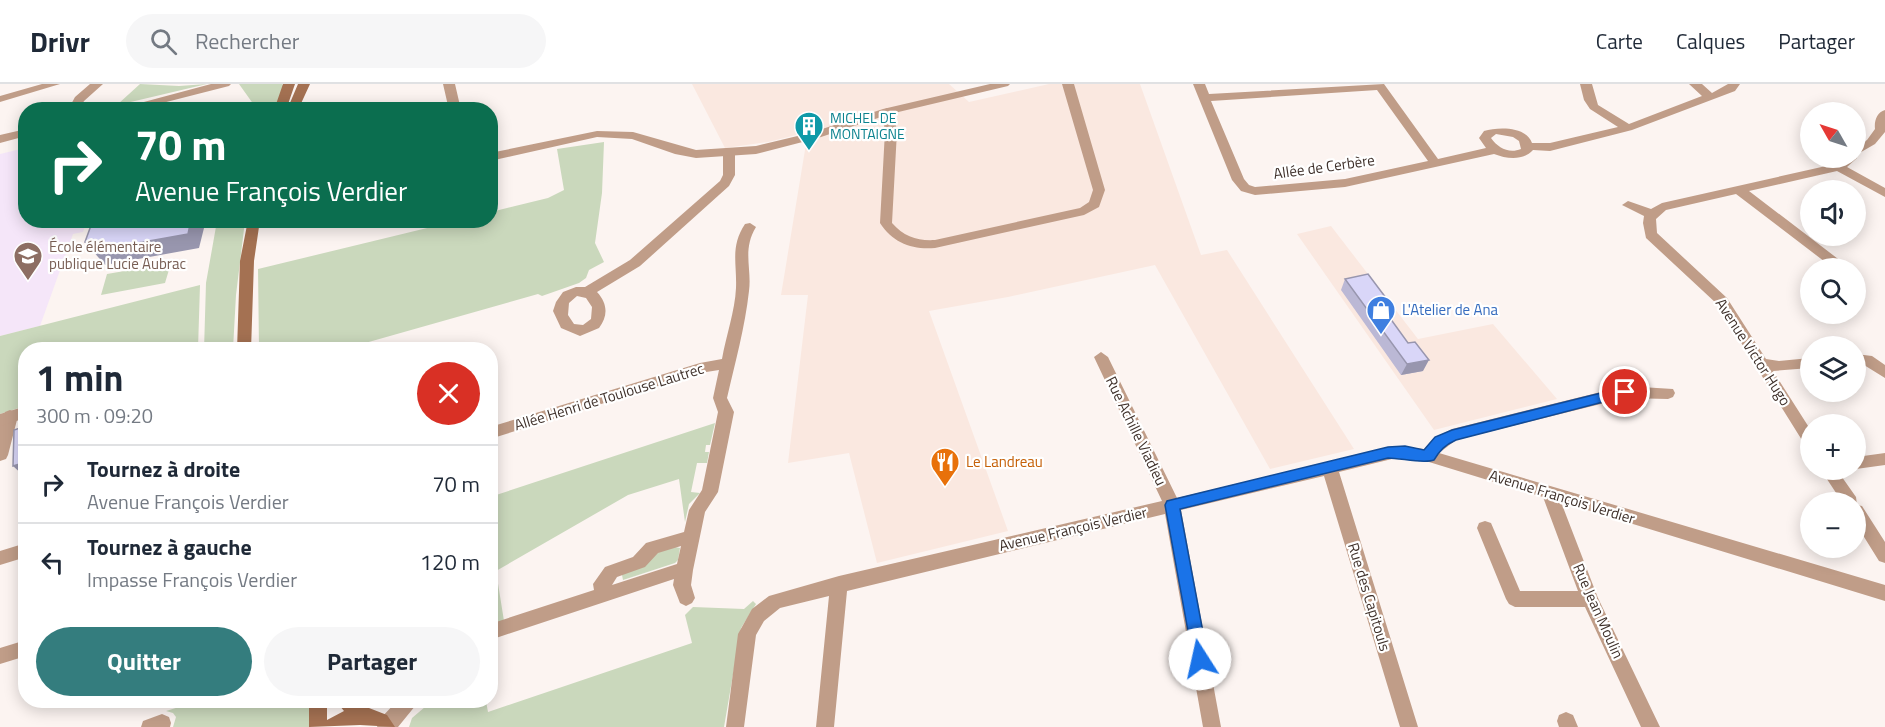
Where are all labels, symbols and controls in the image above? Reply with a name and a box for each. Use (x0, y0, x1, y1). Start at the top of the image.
search box (126, 14, 546, 68)
text: Drivr (30, 20, 90, 63)
text: Rechercher (195, 24, 299, 58)
icon: search (147, 25, 180, 58)
text: Carte (1596, 25, 1643, 57)
text: Calques (1676, 25, 1745, 57)
text: Partager (1778, 25, 1855, 57)
north arrow (1800, 102, 1866, 168)
map controls (1800, 102, 1866, 558)
place label: MICHEL DE MONTAIGNE (830, 107, 905, 144)
building icon: MICHEL DE MONTAIGNE (793, 110, 825, 152)
text: 70 m (135, 112, 227, 176)
icon: right (36, 126, 114, 204)
street label: Allée de Cerbère (1272, 148, 1376, 185)
text: Avenue François Verdier (135, 170, 407, 211)
button: sound (1800, 180, 1866, 246)
place label: École élémentaire publique Lucie Aubrac (49, 235, 186, 275)
school or university icon: École élémentaire publique Lucie Aubrac (12, 240, 44, 282)
button: search (1800, 258, 1866, 324)
street label: Avenue Victor Hugo (1710, 293, 1797, 410)
shop icon: L'Atelier de Ana (1365, 294, 1397, 336)
place label: L'Atelier de Ana (1402, 298, 1498, 321)
button: layers (1800, 336, 1866, 402)
text: 1 min (36, 350, 123, 405)
street label: Allée Henri de Toulouse Lautrec (511, 357, 707, 436)
button: close (417, 362, 480, 425)
pin (1599, 366, 1650, 417)
street label: Rue Achille Viadieu (1100, 372, 1173, 489)
icon: arrive (1608, 375, 1641, 408)
text: 300 m · 09:20 (36, 400, 153, 431)
button: + (1800, 414, 1866, 480)
restaurant icon: Le Landreau (929, 446, 961, 488)
place label: Le Landreau (966, 450, 1043, 473)
text: Tournez à droite (87, 452, 240, 486)
street label: Avenue François Verdier (1486, 463, 1638, 530)
text: 70 m (432, 467, 480, 501)
icon: right (36, 468, 69, 501)
text: Avenue François Verdier (87, 486, 289, 517)
button: − (1800, 492, 1866, 558)
street label: Avenue François Verdier (997, 500, 1149, 557)
text: Tournez à gauche (87, 530, 252, 564)
street label: Rue des Capitouls (1342, 540, 1397, 654)
text: 120 m (420, 545, 480, 579)
icon: left (36, 546, 69, 579)
street label: Rue Jean Moulin (1567, 560, 1630, 662)
text: Impasse François Verdier (87, 564, 297, 595)
button: Quitter (36, 627, 252, 696)
button: Partager (264, 627, 480, 696)
position arrow (1168, 627, 1232, 691)

